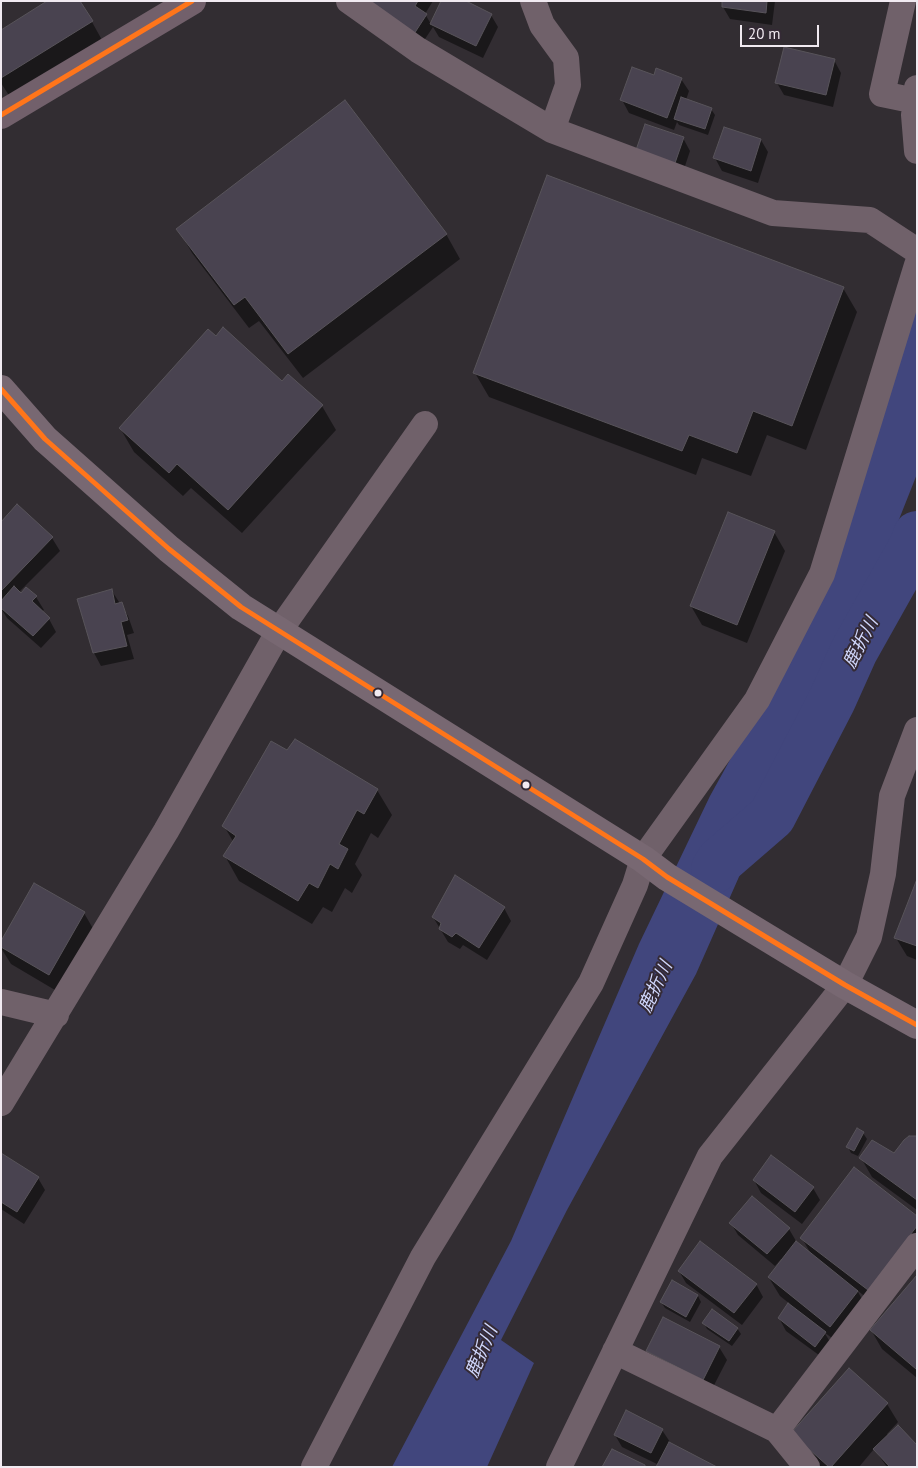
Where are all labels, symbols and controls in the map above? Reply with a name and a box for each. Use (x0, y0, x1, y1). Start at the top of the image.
scale bar (743, 15, 822, 47)
text: 20 m (748, 24, 781, 43)
water label: 鹿折川 (839, 614, 883, 672)
unlabelled marker (373, 688, 383, 698)
unlabelled marker (521, 780, 531, 790)
water label: 鹿折川 (635, 958, 677, 1016)
water label: 鹿折川 (462, 1323, 502, 1381)

